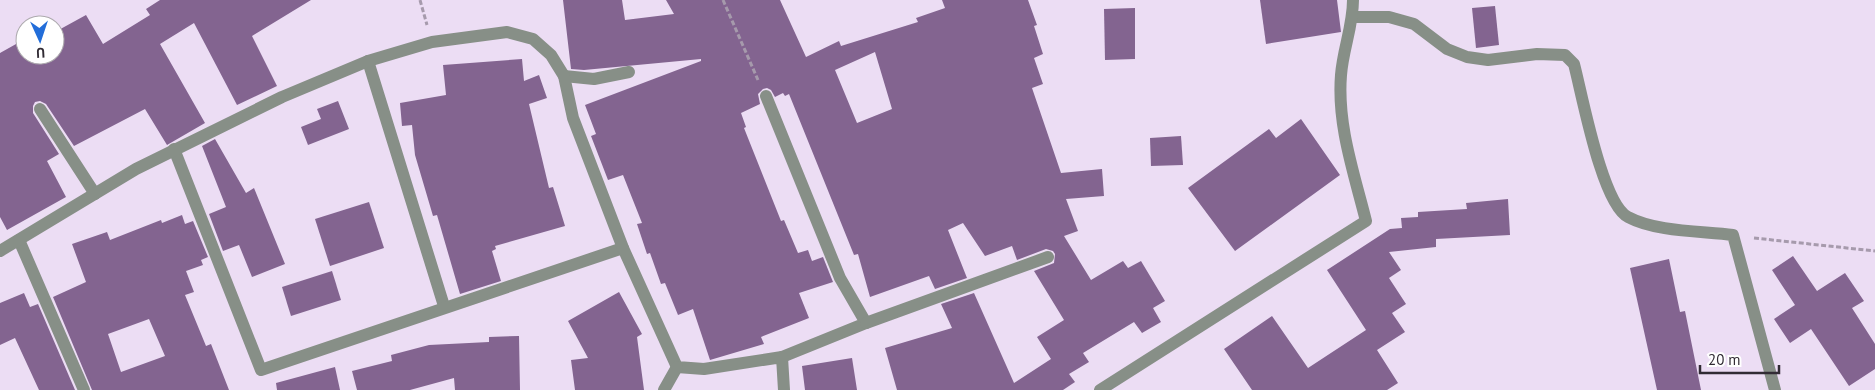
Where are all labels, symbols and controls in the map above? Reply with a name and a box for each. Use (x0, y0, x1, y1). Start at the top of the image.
north arrow (15, 15, 65, 65)
text: U (36, 44, 46, 62)
scale bar (1700, 342, 1779, 374)
text: 20 m (1708, 350, 1741, 369)

